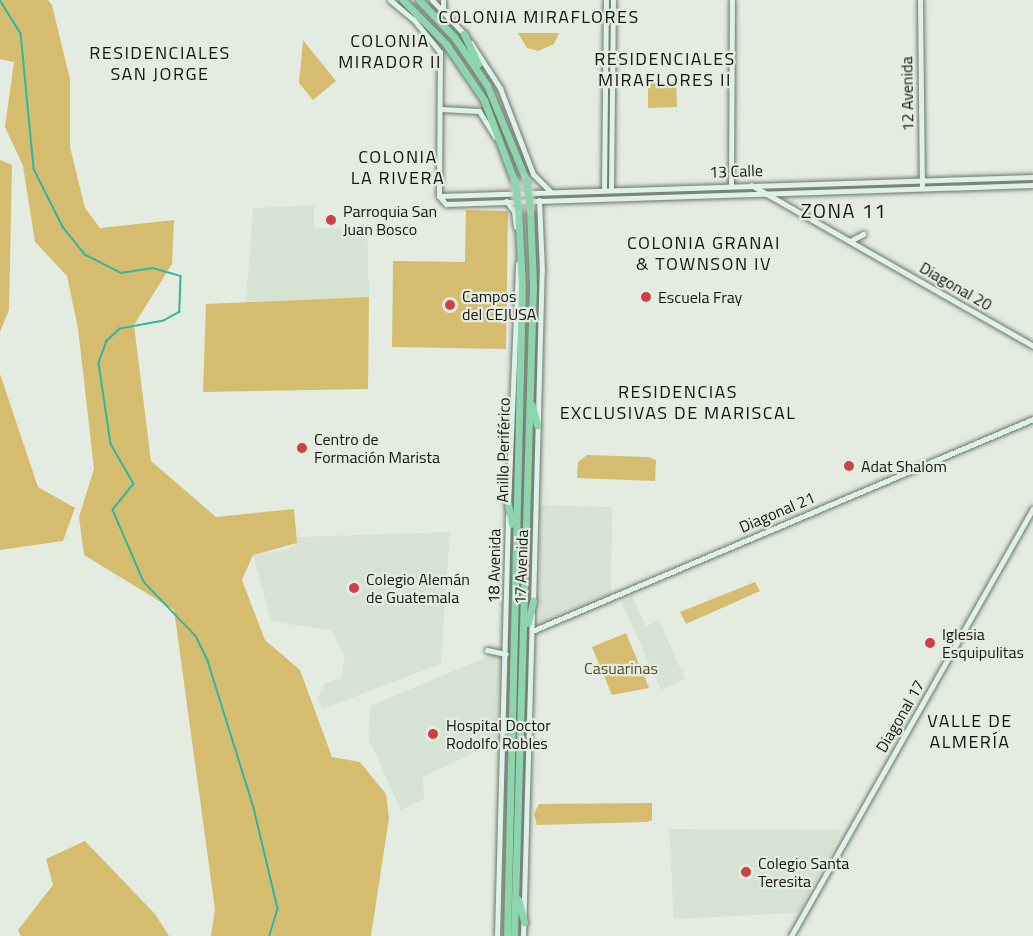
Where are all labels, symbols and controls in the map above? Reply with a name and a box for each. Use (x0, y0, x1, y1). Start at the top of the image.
district label: COLONIA MIRAFLORES (438, 6, 640, 28)
district label: COLONIA MIRADOR II (338, 31, 442, 74)
district label: RESIDENCIALES SAN JORGE (89, 43, 231, 86)
district label: RESIDENCIALES MIRAFLORES II (594, 49, 736, 92)
street label: 12 Avenida (897, 56, 917, 132)
district label: COLONIA LA RIVERA (351, 147, 445, 190)
street label: 13 Calle (709, 160, 763, 182)
district label: ZONA 11 (801, 198, 887, 222)
place label: Parroquia San Juan Bosco (343, 201, 437, 239)
marker: Parroquia San Juan Bosco (324, 213, 338, 227)
district label: COLONIA GRANAI & TOWNSON IV (627, 233, 781, 276)
street label: Diagonal 20 (916, 258, 996, 314)
place label: Campos del CEJUSA (462, 286, 536, 324)
place label: Escuela Fray (658, 287, 742, 307)
marker: Escuela Fray (639, 290, 653, 304)
marker: Campos del CEJUSA (443, 298, 457, 312)
district label: RESIDENCIAS EXCLUSIVAS DE MARISCAL (560, 382, 796, 424)
street label: Anillo Periférico (492, 397, 514, 503)
place label: Centro de Formación Marista (314, 429, 440, 467)
marker: Centro de Formación Marista (295, 441, 309, 455)
place label: Adat Shalom (861, 456, 947, 476)
marker: Adat Shalom (842, 459, 856, 473)
street label: Diagonal 21 (736, 487, 818, 537)
street label: 18 Avenida (484, 528, 504, 604)
street label: 17 Avenida (510, 529, 532, 605)
place label: Colegio Alemán de Guatemala (366, 569, 470, 607)
marker: Colegio Alemán de Guatemala (347, 581, 361, 595)
place label: Iglesia Esquipulitas (942, 624, 1024, 662)
marker: Iglesia Esquipulitas (923, 636, 937, 650)
park label: Casuarinas (584, 658, 658, 678)
street label: Diagonal 17 (872, 676, 928, 756)
district label: VALLE DE ALMERÍA (927, 711, 1013, 754)
place label: Hospital Doctor Rodolfo Robles (446, 715, 551, 753)
marker: Hospital Doctor Rodolfo Robles (424, 725, 442, 743)
place label: Colegio Santa Teresita (758, 853, 849, 891)
marker: Colegio Santa Teresita (739, 865, 753, 879)

